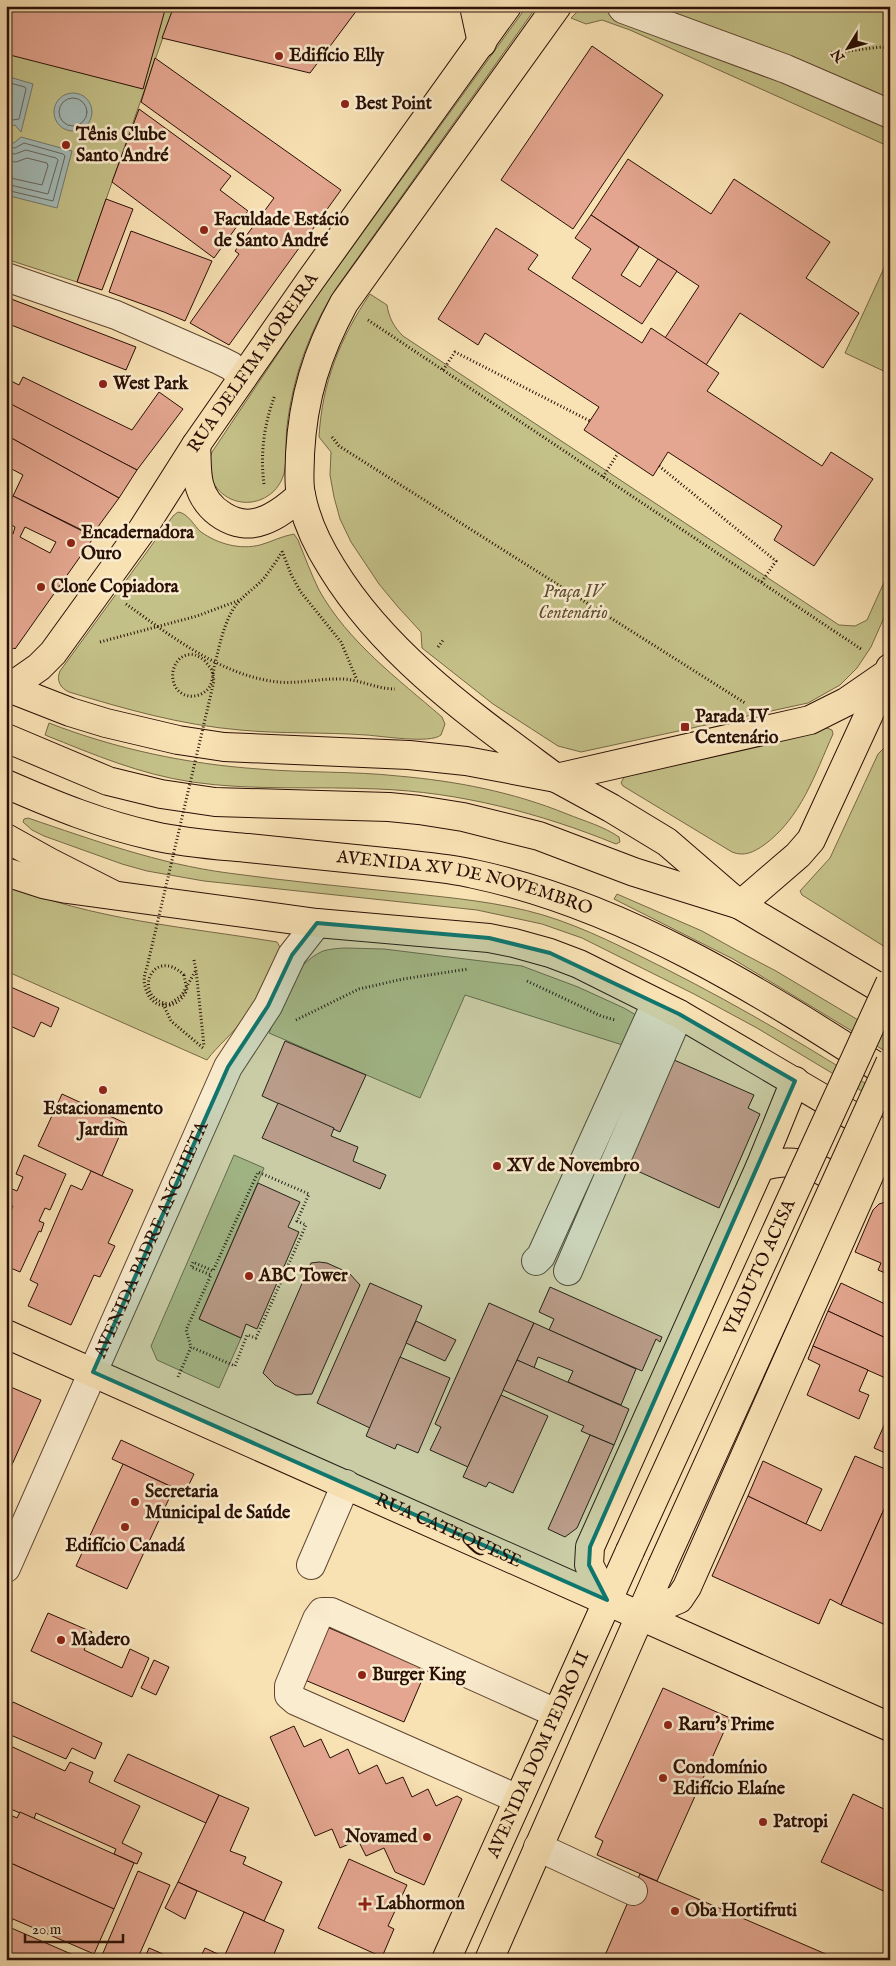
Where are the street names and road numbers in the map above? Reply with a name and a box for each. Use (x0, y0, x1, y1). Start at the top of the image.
street label: RUA DELFIM MOREIRA (183, 268, 324, 457)
street label: AVENIDA XV DE NOVEMBRO (335, 846, 596, 921)
street label: AVENIDA PADRE ANCHIETA (89, 1117, 214, 1363)
street label: VIADUTO ACISA (718, 1195, 801, 1340)
street label: RUA CATEQUESE (372, 1488, 525, 1573)
street label: AVENIDA DOM PEDRO II (481, 1648, 595, 1863)

